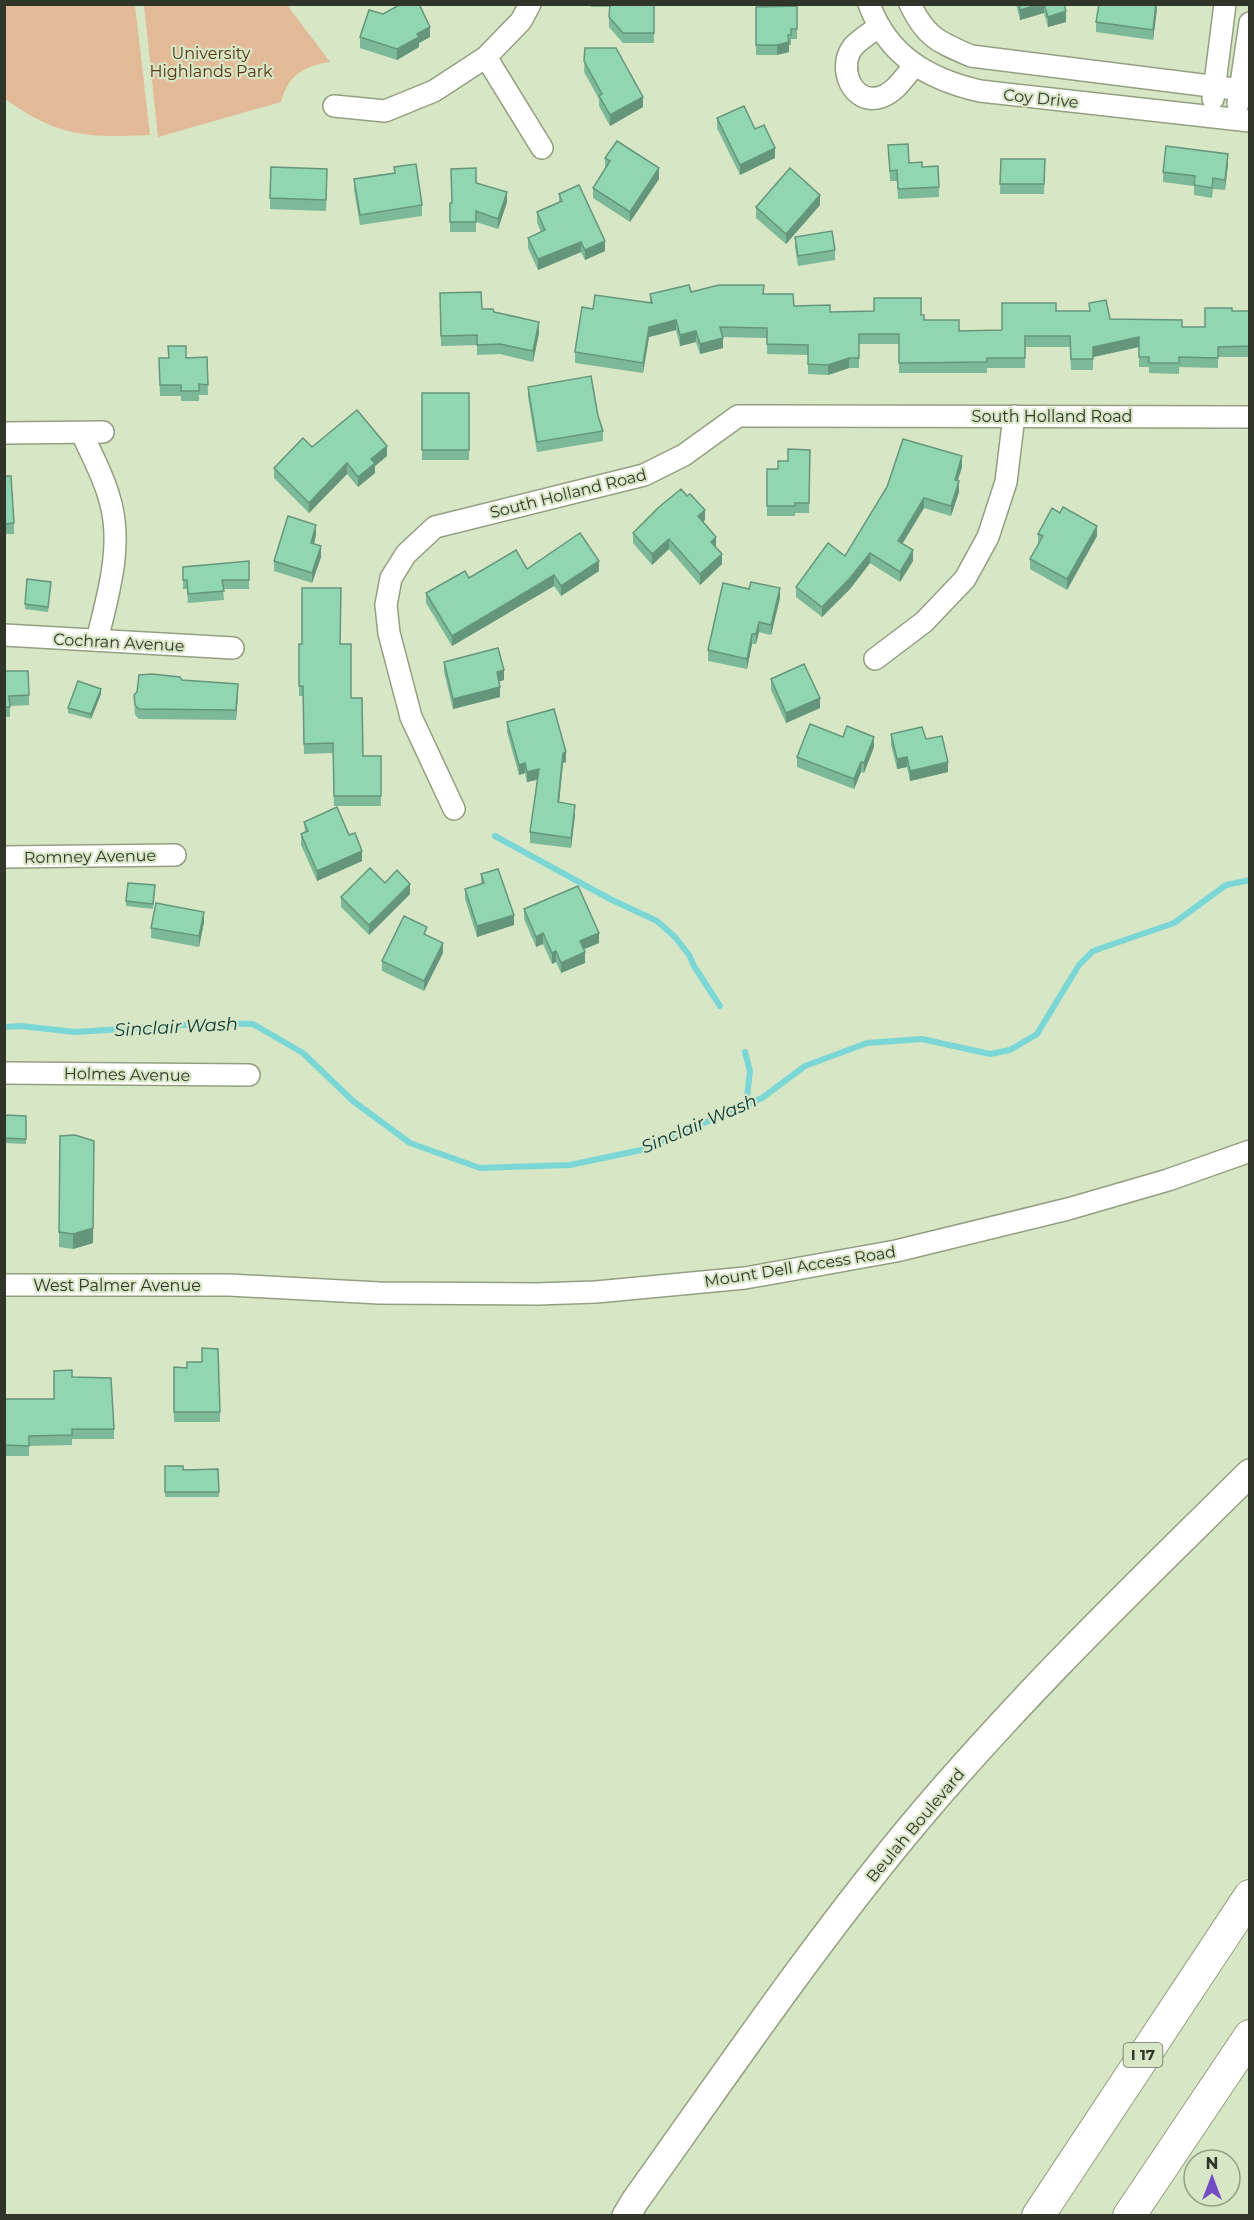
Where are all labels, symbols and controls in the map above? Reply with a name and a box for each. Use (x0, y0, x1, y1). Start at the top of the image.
park label: University Highlands Park (149, 44, 273, 81)
street label: Coy Drive (1002, 85, 1080, 112)
street label: South Holland Road (972, 407, 1132, 426)
street label: South Holland Road (488, 465, 648, 522)
street label: Cochran Avenue (53, 630, 185, 655)
street label: Romney Avenue (24, 846, 156, 867)
water label: Sinclair Wash (114, 1013, 238, 1041)
street label: Holmes Avenue (64, 1064, 190, 1085)
water label: Sinclair Wash (638, 1090, 760, 1158)
street label: Mount Dell Access Road (703, 1242, 897, 1291)
street label: West Palmer Avenue (33, 1276, 201, 1295)
street label: Beulah Boulevard (862, 1765, 969, 1886)
road number: I 17 (1124, 2043, 1162, 2067)
north arrow (1182, 2148, 1242, 2208)
text: N (1206, 2154, 1218, 2173)

